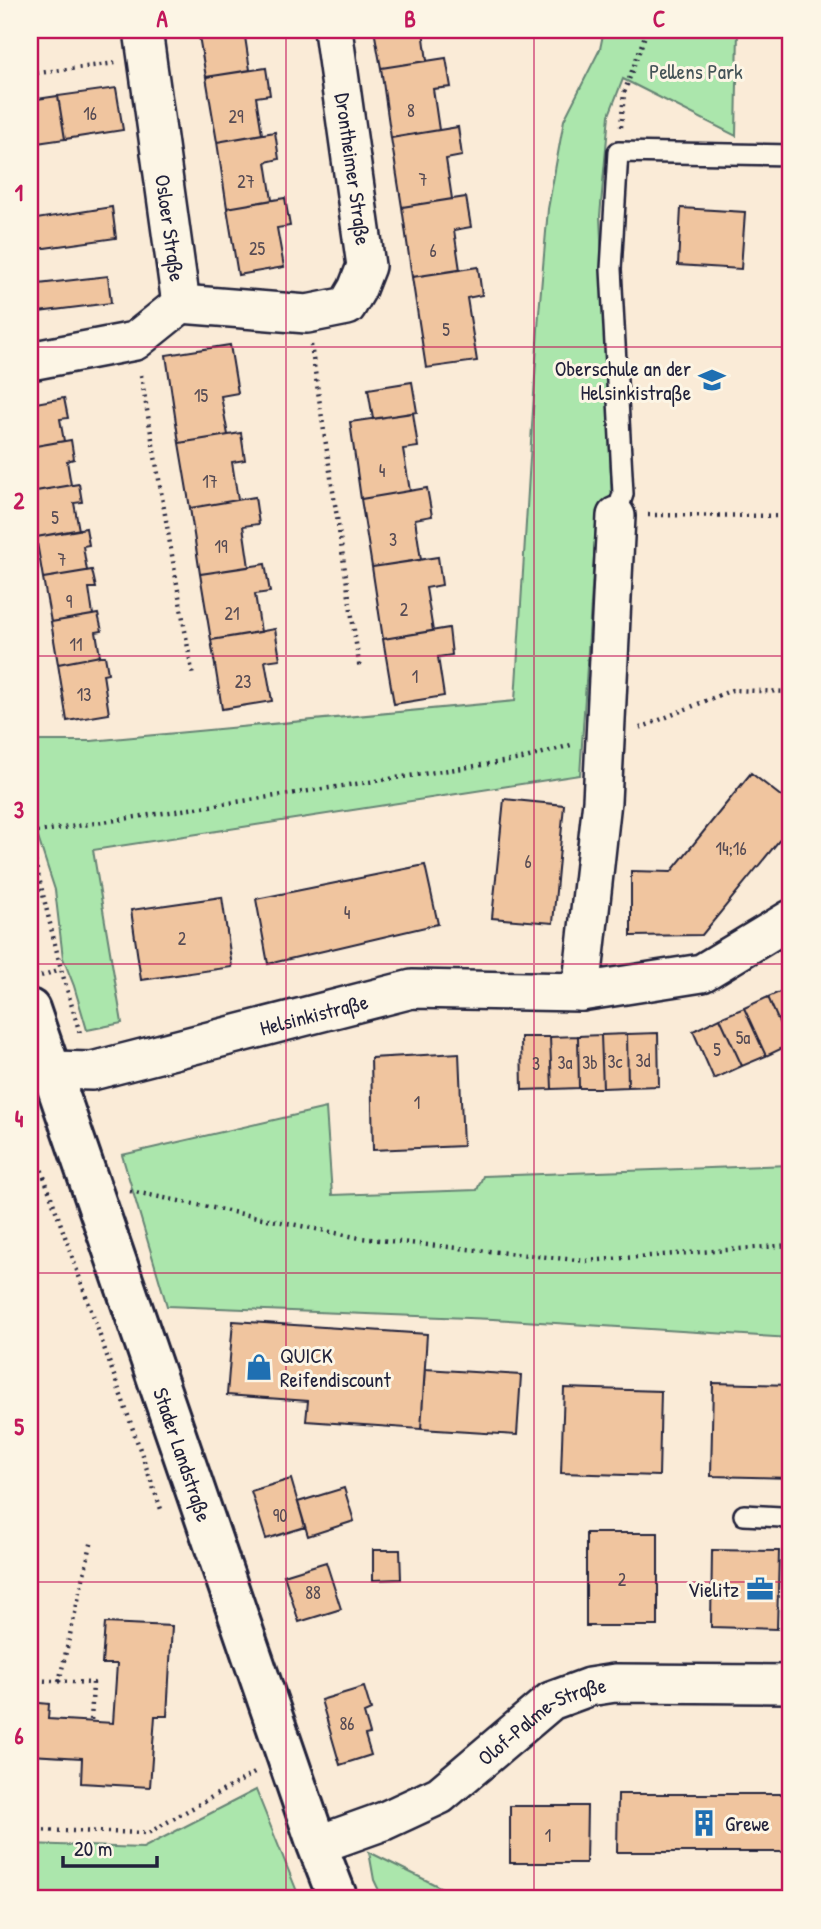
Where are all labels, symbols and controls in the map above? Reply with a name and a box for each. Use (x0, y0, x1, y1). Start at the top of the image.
text: A (156, 3, 168, 34)
text: B (404, 3, 416, 34)
text: C (653, 3, 665, 34)
park label: Pellens Park (649, 57, 743, 86)
street label: Drontheimer Straße (328, 91, 378, 247)
house number: 8 (407, 98, 415, 123)
house number: 16 (83, 101, 97, 126)
house number: 29 (228, 104, 244, 129)
house number: 7 (419, 167, 428, 192)
house number: 27 (237, 169, 255, 194)
street label: Osloer Straße (148, 173, 192, 283)
text: 1 (15, 177, 23, 208)
house number: 25 (249, 236, 265, 261)
house number: 6 (429, 238, 437, 263)
house number: 5 (442, 317, 450, 342)
place label: Oberschule an der Helsinkistraße (555, 354, 691, 407)
school or university icon: Oberschule an der Helsinkistraße (697, 365, 727, 395)
house number: 15 (194, 383, 208, 408)
house number: 4 (379, 458, 386, 483)
house number: 17 (202, 469, 218, 494)
text: 2 (14, 485, 25, 516)
house number: 5 (51, 505, 59, 530)
house number: 3 (389, 527, 397, 552)
house number: 19 (214, 534, 228, 559)
house number: 7 (58, 547, 67, 572)
house number: 9 (66, 589, 73, 614)
house number: 2 (400, 597, 409, 622)
house number: 21 (225, 601, 239, 626)
house number: 11 (69, 632, 83, 657)
house number: 1 (412, 664, 418, 689)
house number: 23 (235, 669, 251, 694)
house number: 13 (77, 682, 91, 707)
text: 3 (14, 794, 24, 825)
house number: 14;16 (715, 836, 747, 861)
house number: 6 (524, 849, 532, 874)
house number: 4 (344, 900, 351, 925)
house number: 2 (178, 926, 187, 951)
street label: Helsinkistraße (257, 986, 371, 1042)
house number: 5a (736, 1025, 750, 1050)
house number: 5 (713, 1037, 721, 1062)
house number: 3d (635, 1048, 651, 1073)
house number: 3c (607, 1049, 623, 1074)
house number: 3a (557, 1050, 573, 1075)
house number: 3b (582, 1050, 598, 1075)
house number: 3 (532, 1051, 540, 1076)
house number: 1 (414, 1090, 420, 1115)
text: 4 (15, 1103, 24, 1134)
place label: QUICK Reifendiscount (280, 1341, 391, 1394)
shop icon: QUICK Reifendiscount (244, 1352, 274, 1382)
street label: Stader Landstraße (147, 1384, 219, 1525)
text: 5 (14, 1411, 24, 1442)
house number: 90 (273, 1503, 287, 1528)
house number: 2 (618, 1567, 627, 1592)
office icon: Vielitz (745, 1574, 775, 1604)
place label: Vielitz (688, 1575, 739, 1604)
house number: 88 (305, 1580, 321, 1605)
street label: Olof-Palme-Straße (471, 1670, 608, 1772)
house number: 86 (340, 1711, 354, 1736)
text: 6 (14, 1720, 24, 1751)
building icon: Grewe (689, 1808, 719, 1838)
place label: Grewe (725, 1809, 770, 1838)
house number: 1 (545, 1823, 551, 1848)
scale bar (63, 1824, 158, 1868)
text: 20 m (74, 1834, 112, 1863)

